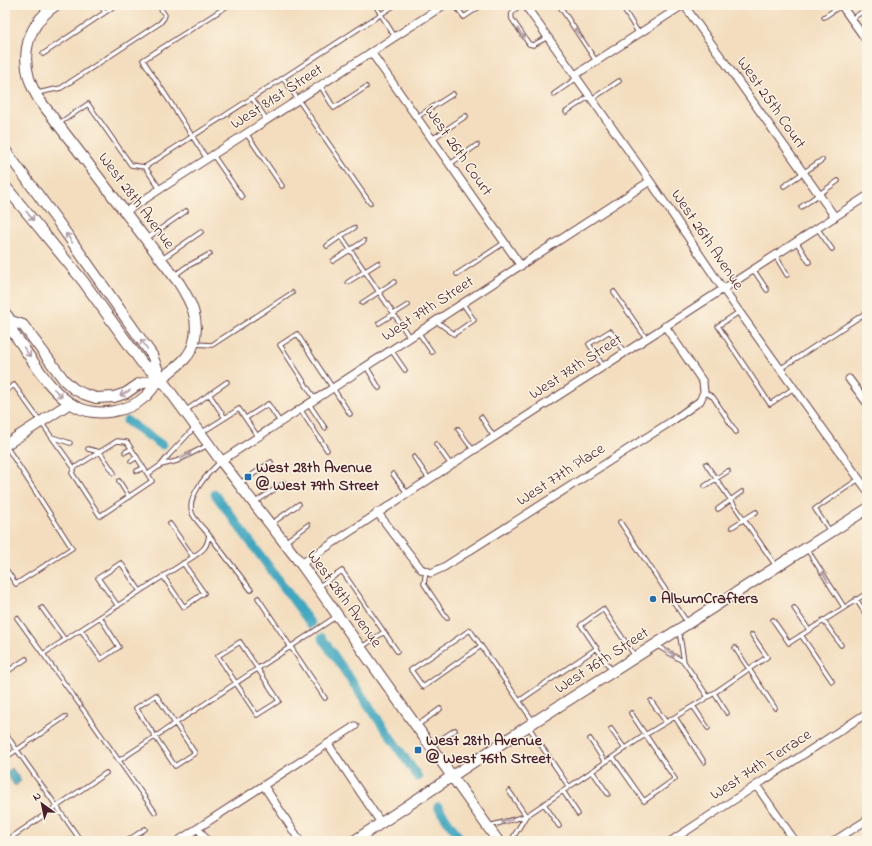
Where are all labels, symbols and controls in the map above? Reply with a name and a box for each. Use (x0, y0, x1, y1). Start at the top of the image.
one-way arrow (517, 27, 525, 38)
one-way arrow (573, 28, 582, 39)
street label: West 25th Court (730, 52, 812, 155)
street label: West 81st Street (226, 58, 329, 136)
street label: West 26th Court (418, 101, 498, 202)
street label: West 28th Avenue (92, 148, 181, 255)
street label: West 26th Avenue (664, 185, 750, 296)
one-way arrow (25, 210, 34, 221)
one-way arrow (65, 233, 73, 244)
street label: West 79th Street (377, 270, 479, 348)
street label: West 78th Street (525, 327, 628, 406)
one-way arrow (140, 339, 148, 350)
one-way arrow (23, 346, 31, 357)
one-way arrow (53, 388, 63, 398)
one-way arrow (119, 389, 131, 397)
street label: West 77th Place (512, 437, 611, 513)
one-way arrow (179, 452, 191, 460)
place label: West 28th Avenue @ West 79th Street (255, 456, 379, 498)
marker: West 28th Avenue @ West 79th Street (243, 472, 253, 482)
street label: West 28th Avenue (300, 545, 388, 654)
one-way arrow (821, 572, 829, 583)
place label: AlbumCrafters (661, 587, 758, 611)
marker: AlbumCrafters (648, 594, 658, 604)
street label: West 76th Street (550, 621, 654, 700)
one-way arrow (664, 649, 675, 657)
street label: West 74th Terrace (706, 723, 817, 807)
place label: West 28th Avenue @ West 76th Street (425, 729, 552, 771)
marker: West 28th Avenue @ West 76th Street (413, 745, 423, 755)
north arrow (22, 784, 62, 824)
text: N (30, 788, 45, 805)
one-way arrow (500, 818, 513, 825)

